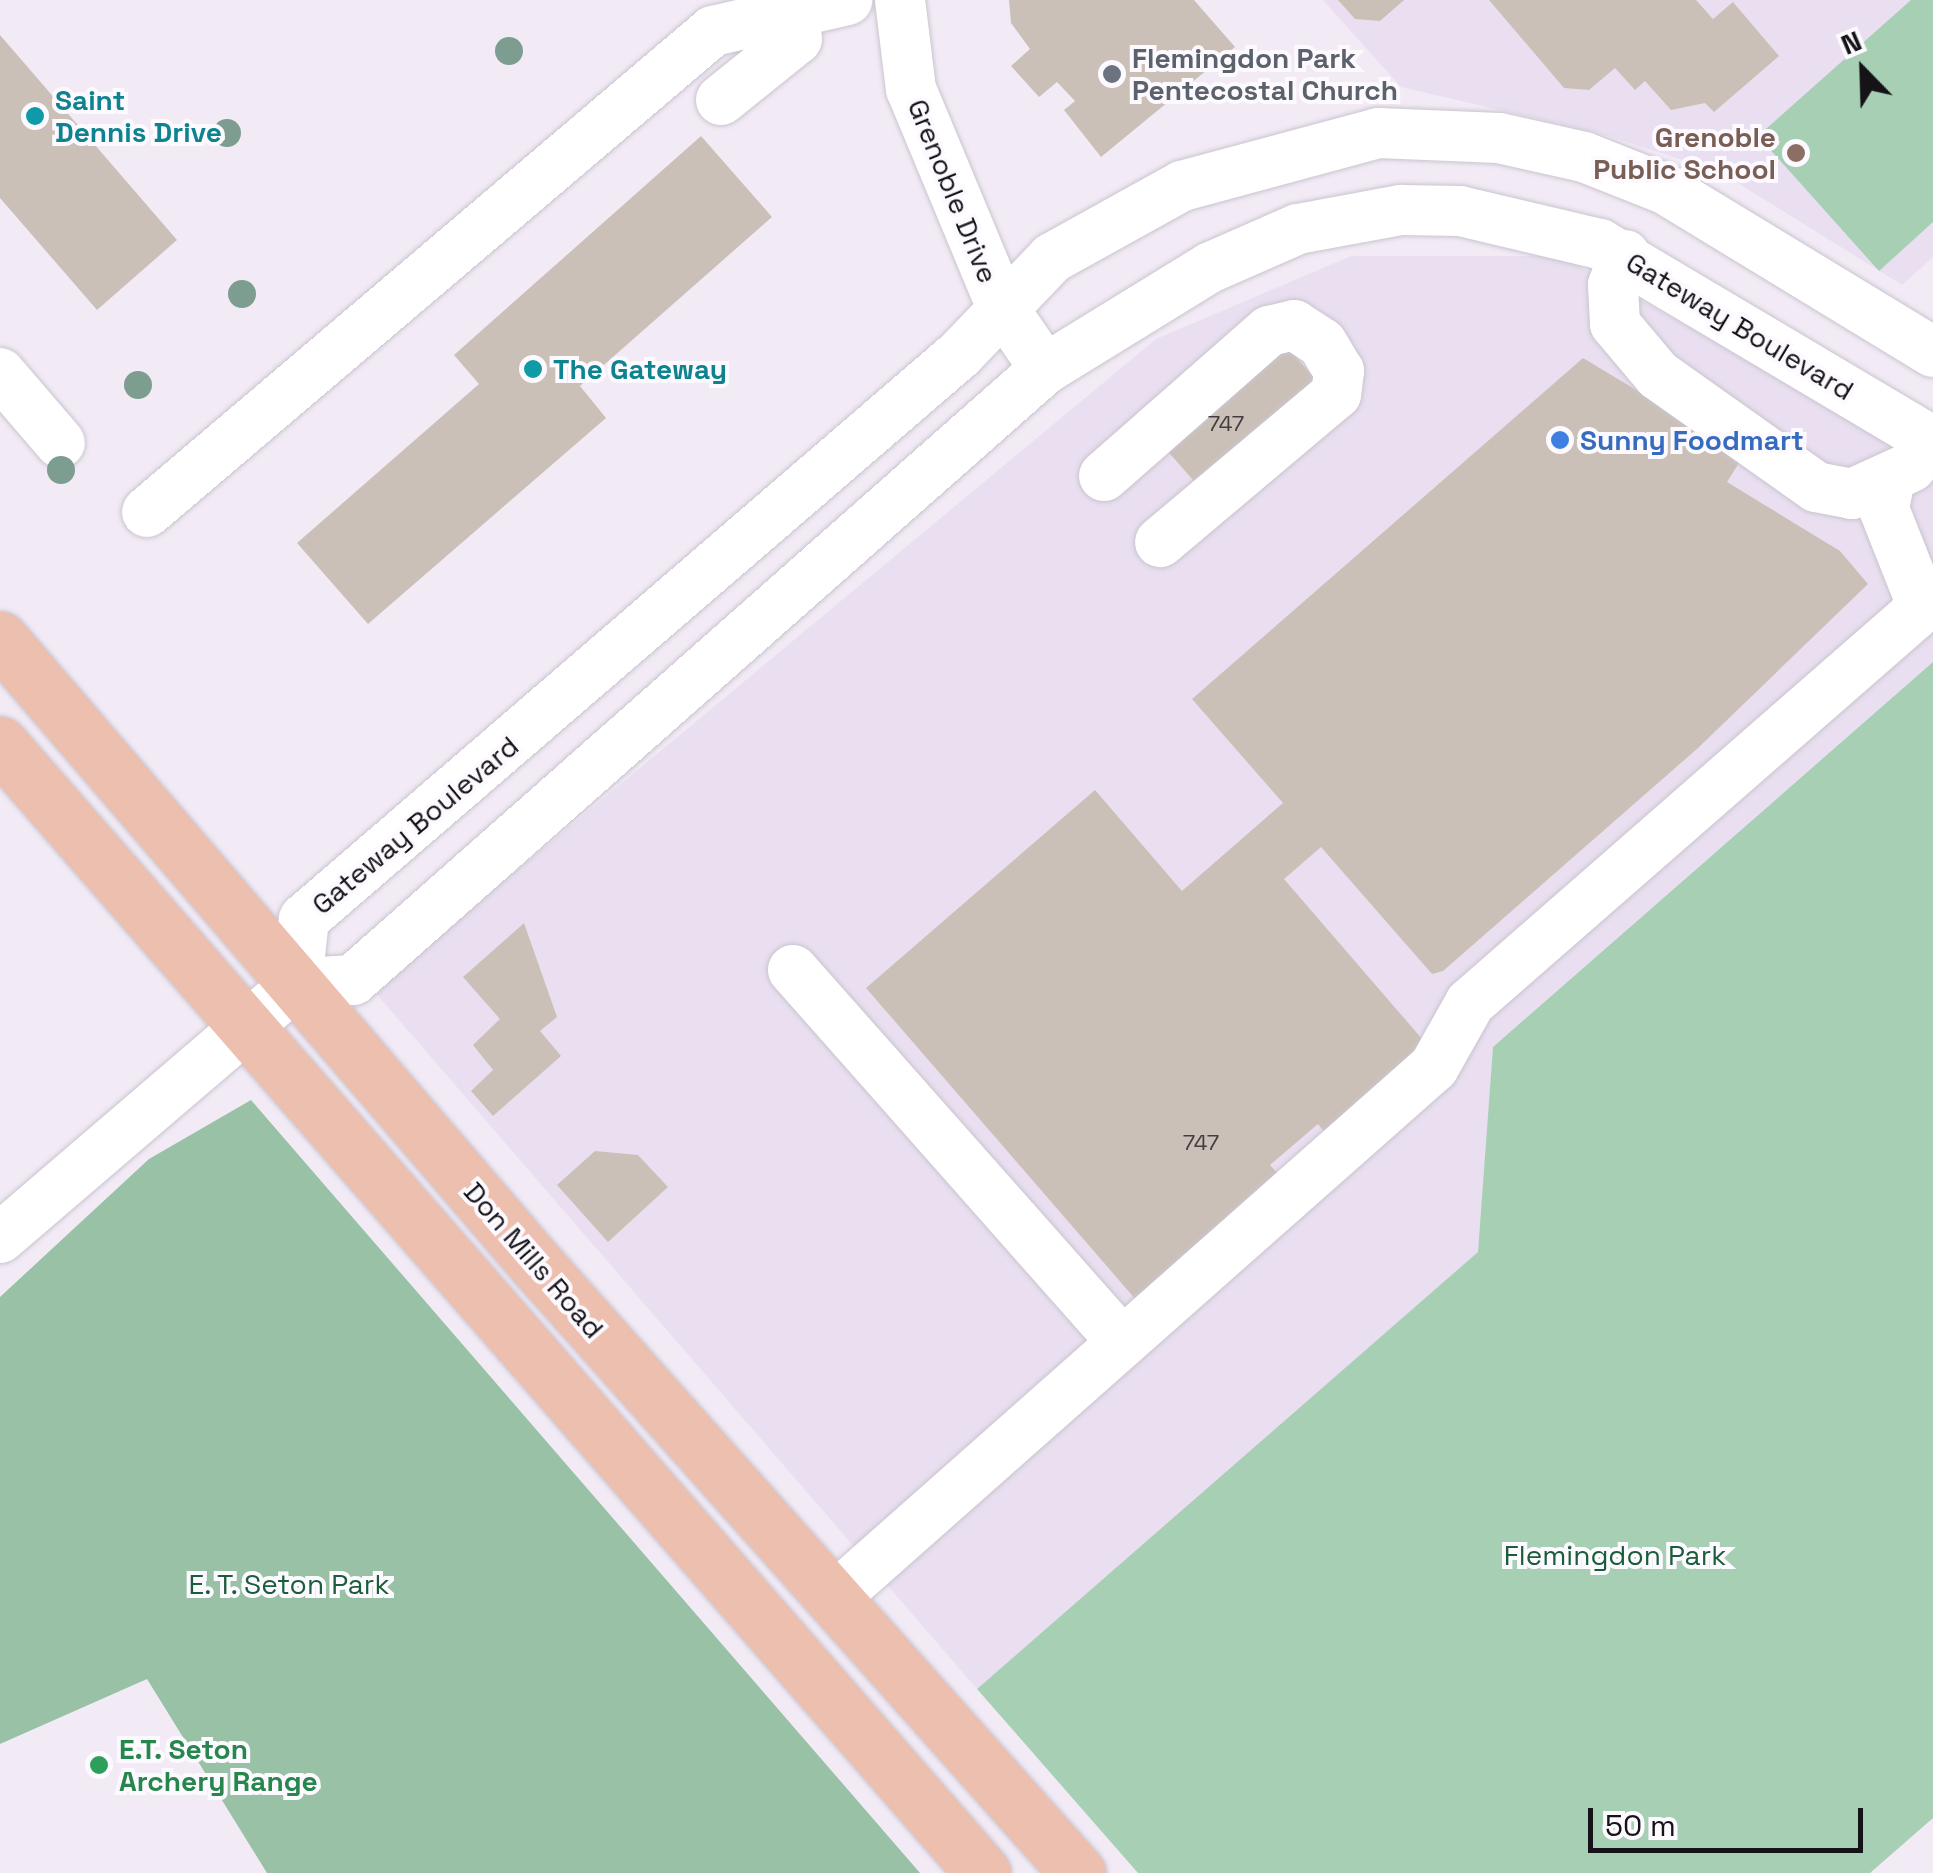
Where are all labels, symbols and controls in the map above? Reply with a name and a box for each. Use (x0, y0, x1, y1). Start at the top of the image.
north arrow (1813, 20, 1913, 120)
text: N (1836, 22, 1867, 63)
place label: Flemingdon Park Pentecostal Church (1132, 41, 1398, 107)
marker: Flemingdon Park Pentecostal Church (1101, 63, 1123, 85)
place label: Saint Dennis Drive (55, 83, 222, 149)
street label: Grenoble Drive (901, 94, 1005, 288)
marker: Saint Dennis Drive (24, 105, 46, 127)
place label: Grenoble Public School (1593, 120, 1776, 186)
marker: Grenoble Public School (1785, 142, 1807, 164)
street label: Gateway Boulevard (1620, 245, 1860, 407)
place label: The Gateway (553, 352, 727, 386)
marker: The Gateway (522, 358, 544, 380)
house number: 747 (1208, 411, 1244, 437)
place label: Sunny Foodmart (1580, 423, 1804, 457)
marker: Sunny Foodmart (1549, 429, 1571, 451)
street label: Gateway Boulevard (305, 729, 525, 921)
house number: 747 (1183, 1130, 1219, 1156)
street label: Don Mills Road (457, 1175, 611, 1345)
park label: Flemingdon Park (1504, 1538, 1726, 1572)
park label: E. T. Seton Park (187, 1567, 391, 1601)
place label: E.T. Seton Archery Range (119, 1732, 318, 1798)
marker: E.T. Seton Archery Range (88, 1754, 110, 1776)
scale bar (1593, 1788, 1868, 1850)
text: 50 m (1605, 1806, 1676, 1845)

